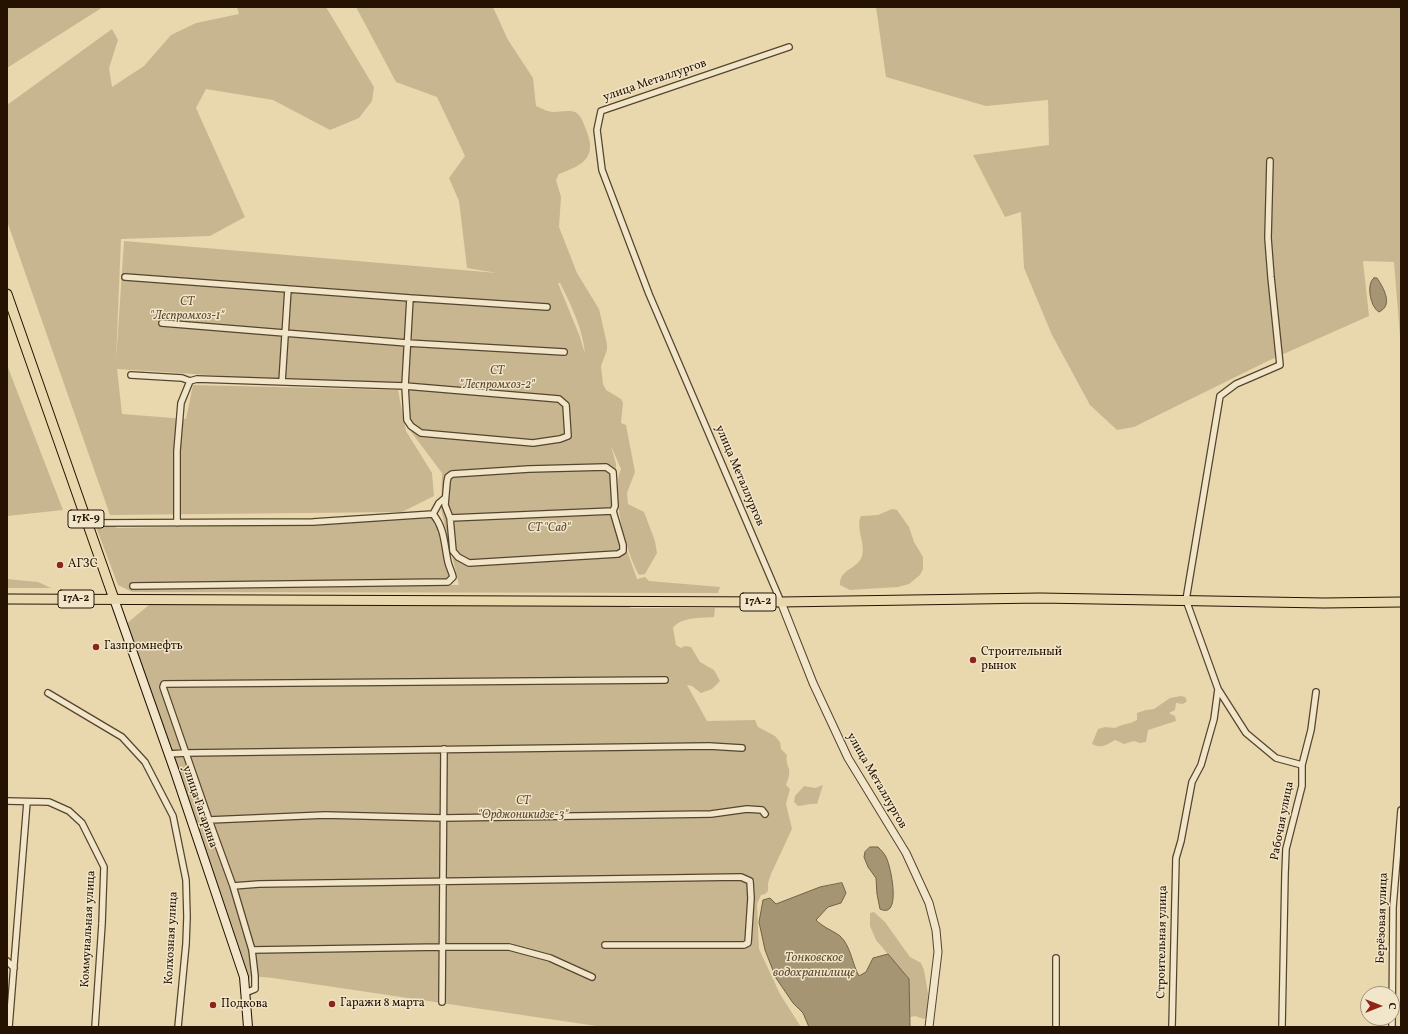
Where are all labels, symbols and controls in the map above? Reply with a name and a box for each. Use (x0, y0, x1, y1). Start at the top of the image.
street label: улица Металлургов (601, 57, 709, 105)
park label: СТ "Леспромхоз-1" (150, 296, 224, 324)
park label: СТ "Леспромхоз-2" (459, 365, 535, 393)
street label: улица Металлургов (711, 423, 767, 529)
road number: 17К-9 (68, 510, 104, 528)
park label: СТ "Сад" (528, 522, 570, 536)
place label: АГЗС (68, 558, 98, 572)
marker: АГЗС (55, 560, 65, 570)
road number: 17А-2 (58, 590, 94, 608)
road number: 17А-2 (740, 593, 776, 611)
place label: Газпромнефть (104, 640, 183, 654)
marker: Газпромнефть (91, 642, 101, 652)
place label: Строительный рынок (981, 646, 1062, 674)
marker: Строительный рынок (968, 655, 978, 665)
street label: улица Металлургов (843, 731, 909, 831)
street label: улица Гагарина (178, 764, 220, 850)
street label: Рабочая улица (1268, 780, 1298, 862)
park label: СТ "Орджоникидзе-3" (478, 795, 568, 823)
street label: Коммунальная улица (79, 870, 99, 988)
street label: Берёзовая улица (1374, 872, 1392, 964)
street label: Строительная улица (1155, 885, 1171, 999)
street label: Колхозная улица (162, 891, 182, 985)
water label: Тонковское водохранилище (773, 951, 855, 982)
north arrow (1360, 986, 1400, 1026)
place label: Гаражи 8 марта (340, 997, 425, 1011)
place label: Подкова (221, 998, 268, 1012)
marker: Гаражи 8 марта (327, 999, 337, 1009)
marker: Подкова (208, 1000, 218, 1010)
text: С (1384, 1002, 1399, 1010)

